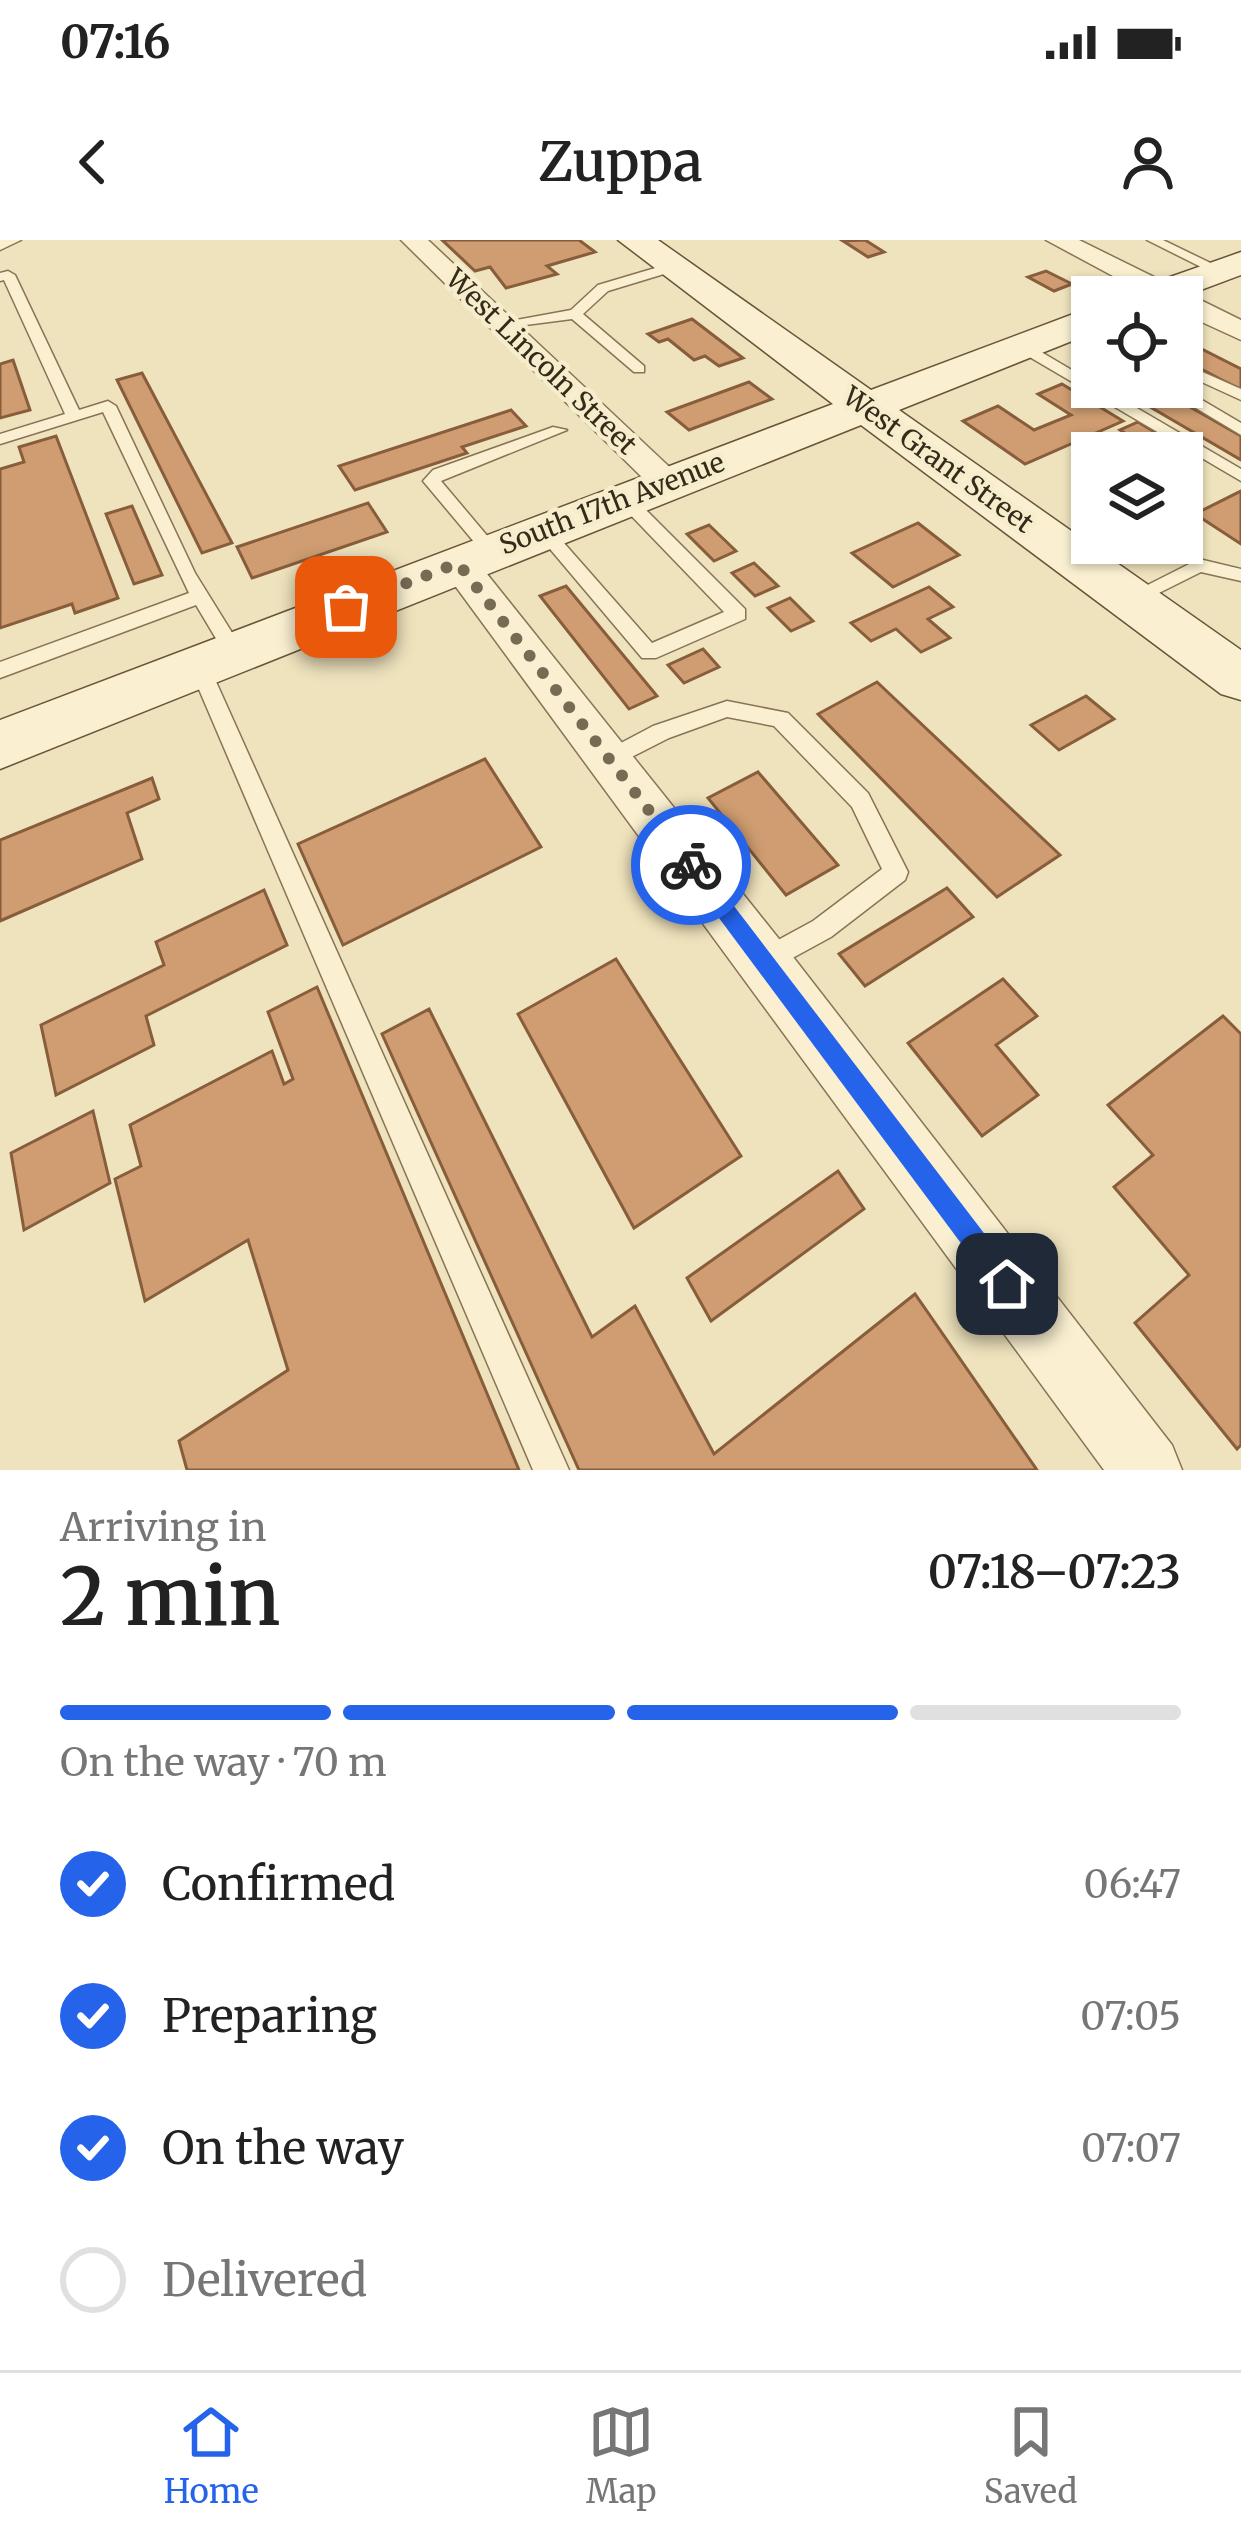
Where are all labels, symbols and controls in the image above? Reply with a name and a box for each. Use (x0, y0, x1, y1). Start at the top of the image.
text: 07:16 (60, 14, 170, 70)
text: Zuppa (538, 128, 703, 196)
icon: back (60, 129, 126, 195)
icon: person (1115, 129, 1181, 195)
street label: West Lincoln Street (438, 261, 645, 461)
map controls (1071, 276, 1203, 564)
button: locate (1071, 276, 1203, 408)
street label: West Grant Street (836, 378, 1041, 540)
button: layers (1071, 432, 1203, 564)
street label: South 17th Avenue (494, 444, 729, 562)
pin (295, 556, 397, 658)
icon: bag (313, 574, 379, 640)
courier (631, 805, 751, 925)
icon: bike (658, 832, 724, 898)
pin (956, 1233, 1058, 1335)
icon: home (974, 1251, 1040, 1317)
text: Arriving in (60, 1503, 267, 1552)
text: 07:18–07:23 (928, 1544, 1181, 1600)
text: 2 min (60, 1548, 280, 1646)
text: On the way · 70 m (60, 1738, 387, 1787)
icon: check (60, 1851, 126, 1917)
text: Confirmed (162, 1856, 395, 1912)
text: 06:47 (1084, 1860, 1181, 1909)
icon: check (60, 1983, 126, 2049)
text: Preparing (162, 1988, 377, 2044)
text: 07:05 (1080, 1992, 1181, 2041)
icon: check (60, 2115, 126, 2181)
text: On the way (162, 2120, 404, 2176)
text: 07:07 (1081, 2124, 1181, 2173)
text: Delivered (162, 2252, 367, 2308)
tab: Home (164, 2399, 259, 2512)
tab: Map (586, 2399, 656, 2512)
tab: Saved (984, 2399, 1077, 2512)

